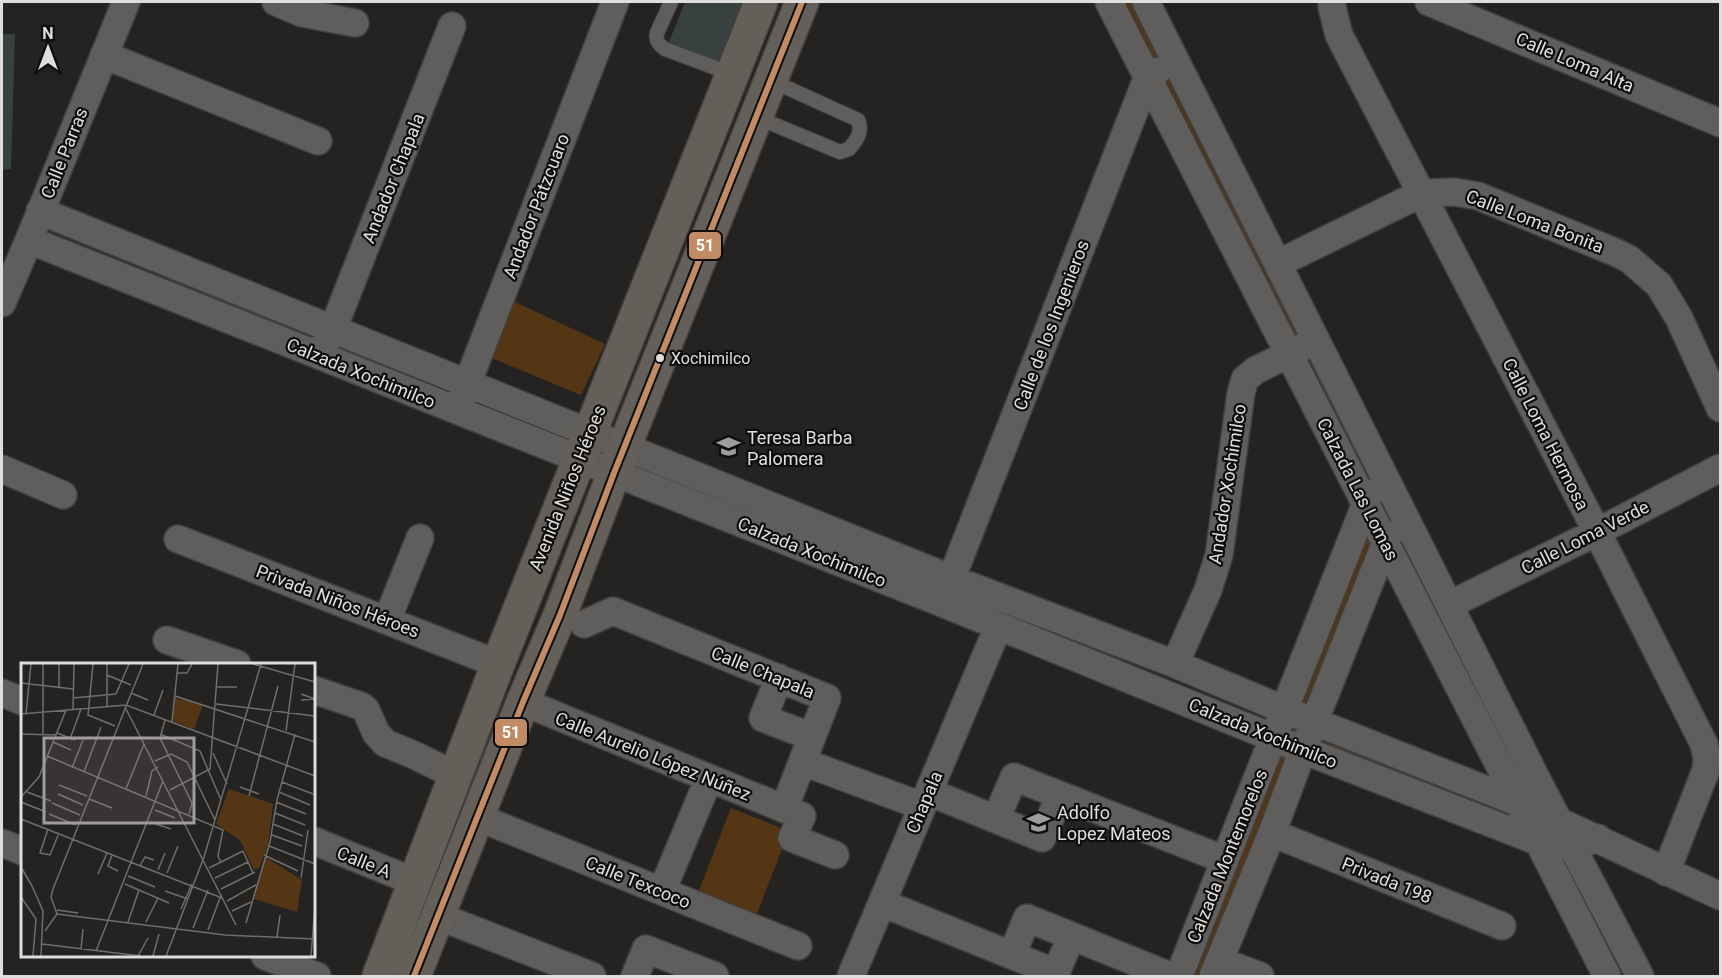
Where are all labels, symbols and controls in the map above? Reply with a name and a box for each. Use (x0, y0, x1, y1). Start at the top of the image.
north arrow (18, 18, 78, 78)
text: N (42, 24, 54, 43)
street label: Calle Loma Alta (1513, 28, 1637, 96)
street label: Calle Parras (36, 104, 92, 202)
street label: Andador Chapala (357, 110, 429, 246)
street label: Andador Pátzcuaro (499, 131, 573, 281)
street label: Calle Loma Bonita (1463, 185, 1607, 257)
line badge: 51 (688, 231, 722, 260)
text: 51 (696, 236, 714, 255)
street label: Calle de los Ingenieros (1009, 237, 1093, 413)
street label: Calzada Xochimilco (284, 334, 438, 412)
place label: Xochimilco (671, 349, 750, 368)
marker: Xochimilco (654, 352, 666, 364)
street label: Calle Loma Hermosa (1499, 354, 1593, 514)
street label: Avenida Niños Héroes (524, 402, 610, 574)
street label: Andador Xochimilco (1204, 402, 1250, 566)
street label: Calzada Las Lomas (1313, 414, 1403, 564)
place label: Teresa Barba Palomera (747, 427, 852, 469)
school or university icon: Teresa Barba Palomera (716, 434, 742, 460)
street label: Calle Loma Verde (1518, 496, 1652, 578)
street label: Calzada Xochimilco (735, 513, 889, 591)
street label: Privada Niños Héroes (253, 560, 423, 642)
street label: Calle Chapala (708, 642, 818, 702)
inset map (21, 663, 315, 957)
street label: Calzada Xochimilco (1186, 694, 1340, 772)
street label: Calle Aurelio López Núñez (552, 707, 754, 805)
line badge: 51 (494, 718, 528, 747)
text: 51 (502, 723, 520, 742)
street label: Calzada Montemorelos (1182, 766, 1272, 946)
street label: Chapala (902, 768, 946, 836)
place label: Adolfo Lopez Mateos (1057, 802, 1171, 844)
school or university icon: Adolfo Lopez Mateos (1026, 809, 1052, 835)
street label: Calle A (334, 842, 394, 882)
street label: Calle Texcoco (582, 851, 694, 913)
street label: Privada 198 (1339, 852, 1435, 908)

